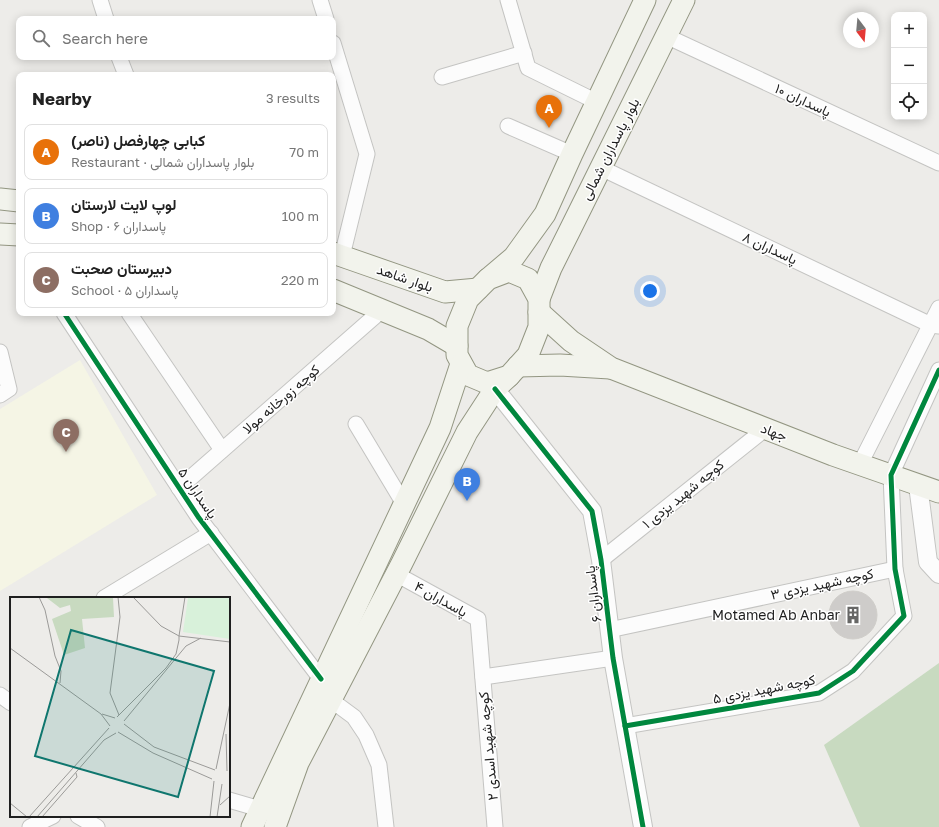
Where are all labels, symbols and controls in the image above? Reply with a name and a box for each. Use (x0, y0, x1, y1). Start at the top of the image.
north arrow (843, 12, 879, 48)
map controls (891, 12, 927, 120)
button: + (891, 12, 927, 48)
search box (16, 16, 336, 60)
icon: search (30, 27, 52, 49)
text: Search here (62, 29, 148, 47)
button: − (891, 48, 927, 84)
street label: پاسداران ۱۰ (772, 79, 834, 122)
button: locate (891, 84, 927, 120)
text: Nearby (32, 88, 92, 109)
text: 3 results (266, 90, 320, 106)
pin: A (536, 95, 562, 128)
street label: بلوار پاسداران شمالی (577, 95, 644, 203)
text: کبابی چهارفصل (ناصر) (71, 131, 205, 149)
text: A (41, 144, 51, 160)
text: 70 m (289, 144, 319, 160)
text: Restaurant · بلوار پاسداران شمالی (71, 154, 254, 170)
text: لوپ لایت لارستان (71, 195, 176, 213)
text: B (41, 208, 51, 224)
text: 100 m (282, 208, 319, 224)
text: Shop · پاسداران ۶ (71, 218, 166, 234)
street label: پاسداران ۸ (739, 228, 800, 269)
text: دبیرستان صحبت (71, 259, 172, 277)
street label: بلوار شاهد (375, 260, 435, 296)
text: C (41, 272, 51, 288)
text: 220 m (281, 272, 319, 288)
your location (640, 281, 660, 301)
text: School · پاسداران ۵ (71, 282, 179, 298)
street label: کوچه زورخانه مولا (239, 361, 324, 438)
pin: C (53, 419, 79, 452)
street label: جهاد (758, 419, 790, 445)
street label: کوچه شهید یزدی ۱ (639, 456, 728, 533)
street label: پاسداران ۵ (173, 464, 222, 523)
pin: B (454, 468, 480, 501)
street label: کوچه شهید یزدی ۳ (769, 564, 875, 605)
street label: پاسداران ۶ (581, 565, 606, 623)
street label: پاسداران ۴ (411, 577, 471, 622)
inset map (10, 597, 230, 817)
building icon: Motamed Ab Anbar (843, 605, 863, 625)
place label: Motamed Ab Anbar (712, 606, 841, 623)
street label: کوچه شهید یزدی ۵ (711, 670, 817, 709)
street label: کوچه شهید اسدی ۲ (474, 691, 503, 801)

